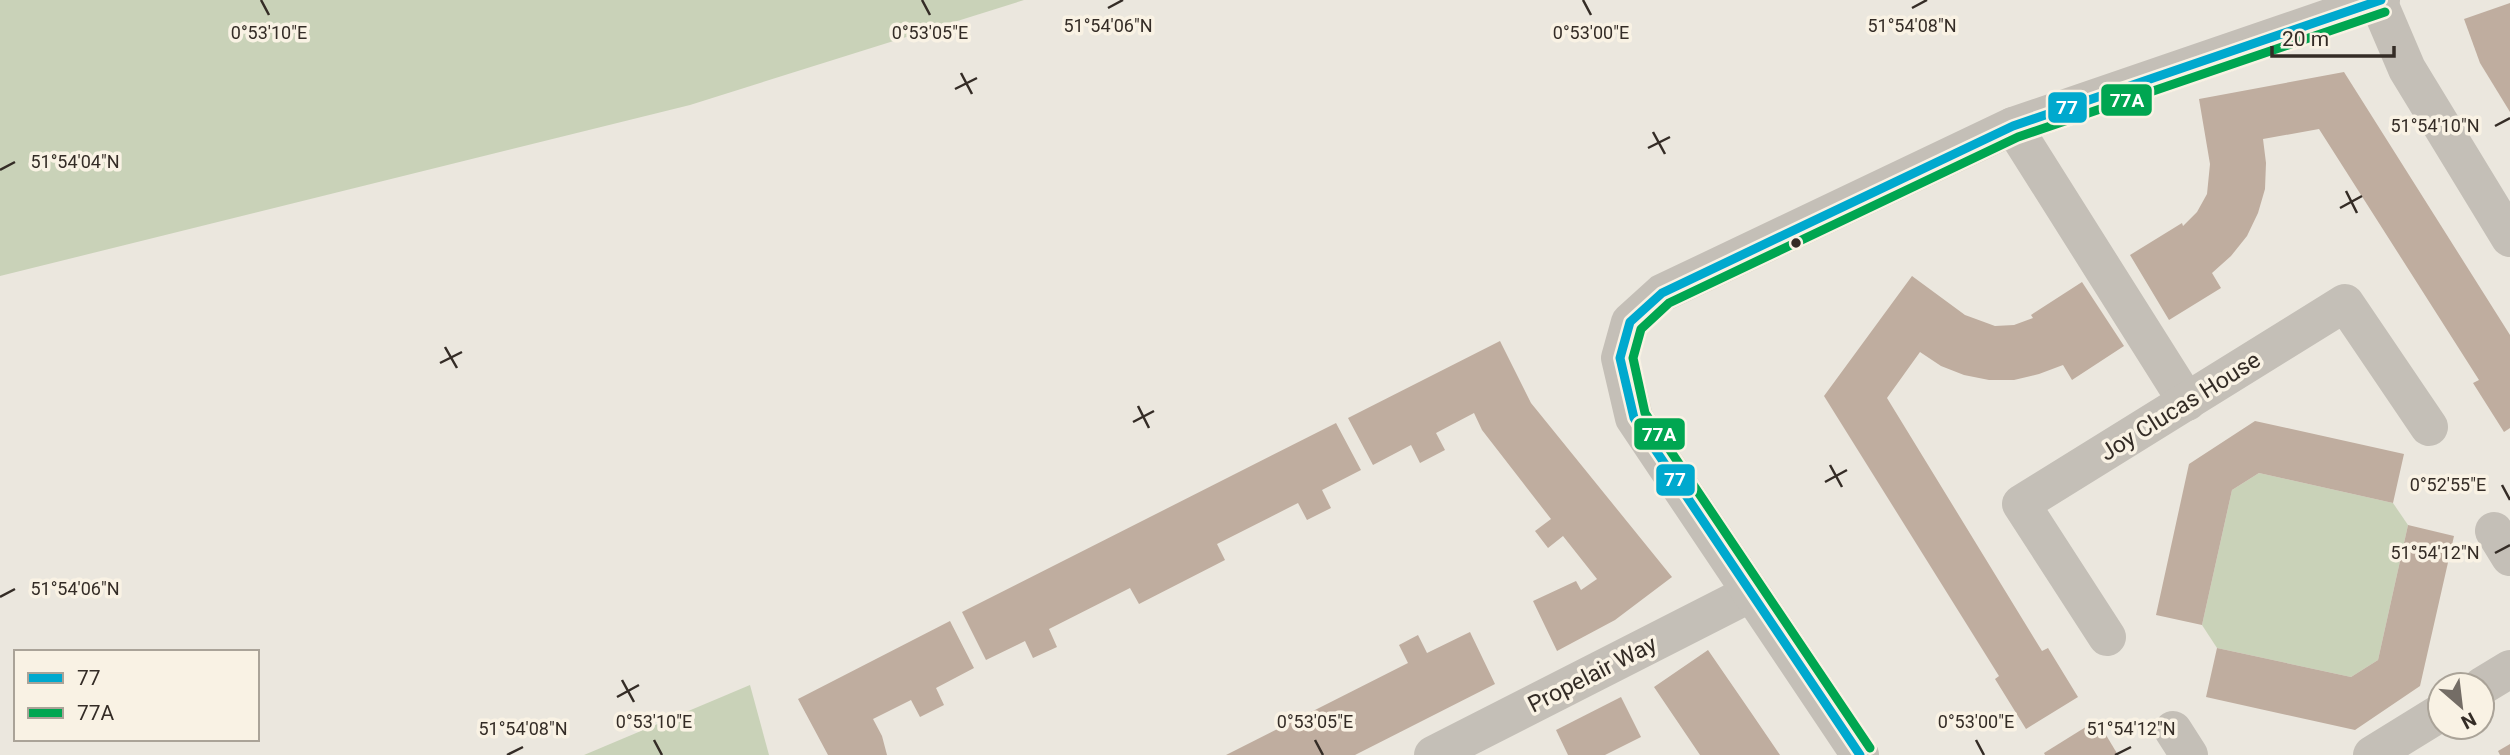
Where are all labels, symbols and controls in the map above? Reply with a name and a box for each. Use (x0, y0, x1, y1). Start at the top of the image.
scale bar (2272, 14, 2394, 58)
text: 51°54'06"N (1063, 15, 1153, 36)
text: 51°54'08"N (1867, 15, 1957, 36)
text: 0°53'10"E (231, 22, 307, 43)
text: 0°53'05"E (892, 22, 968, 43)
text: 0°53'00"E (1553, 22, 1629, 43)
text: 20 m (2282, 27, 2329, 51)
line badge: 77A (2100, 83, 2153, 117)
text: 77A (2110, 89, 2145, 112)
line badge: 77 (2047, 91, 2088, 124)
text: 77 (2056, 96, 2078, 119)
text: 51°54'10"N (2390, 115, 2480, 136)
text: 51°54'04"N (30, 151, 120, 172)
unlabelled marker (1789, 236, 1803, 250)
street label: Joy Clucas House (2095, 346, 2265, 467)
line badge: 77A (1633, 417, 1686, 451)
text: 77A (1642, 423, 1677, 446)
line badge: 77 (1655, 463, 1696, 497)
text: 77 (1664, 468, 1686, 491)
text: 0°52'55"E (2410, 474, 2486, 495)
text: 51°54'12"N (2390, 542, 2480, 563)
text: 51°54'06"N (30, 578, 120, 599)
street label: Propelair Way (1523, 630, 1661, 718)
legend (14, 650, 259, 741)
text: 77 (77, 666, 101, 690)
north arrow (2426, 671, 2496, 741)
text: 77A (77, 701, 115, 725)
text: N (2457, 707, 2480, 734)
text: 0°53'10"E (616, 711, 692, 732)
text: 0°53'05"E (1277, 711, 1353, 732)
text: 0°53'00"E (1938, 711, 2014, 732)
text: 51°54'08"N (478, 718, 568, 739)
text: 51°54'12"N (2086, 718, 2176, 739)

